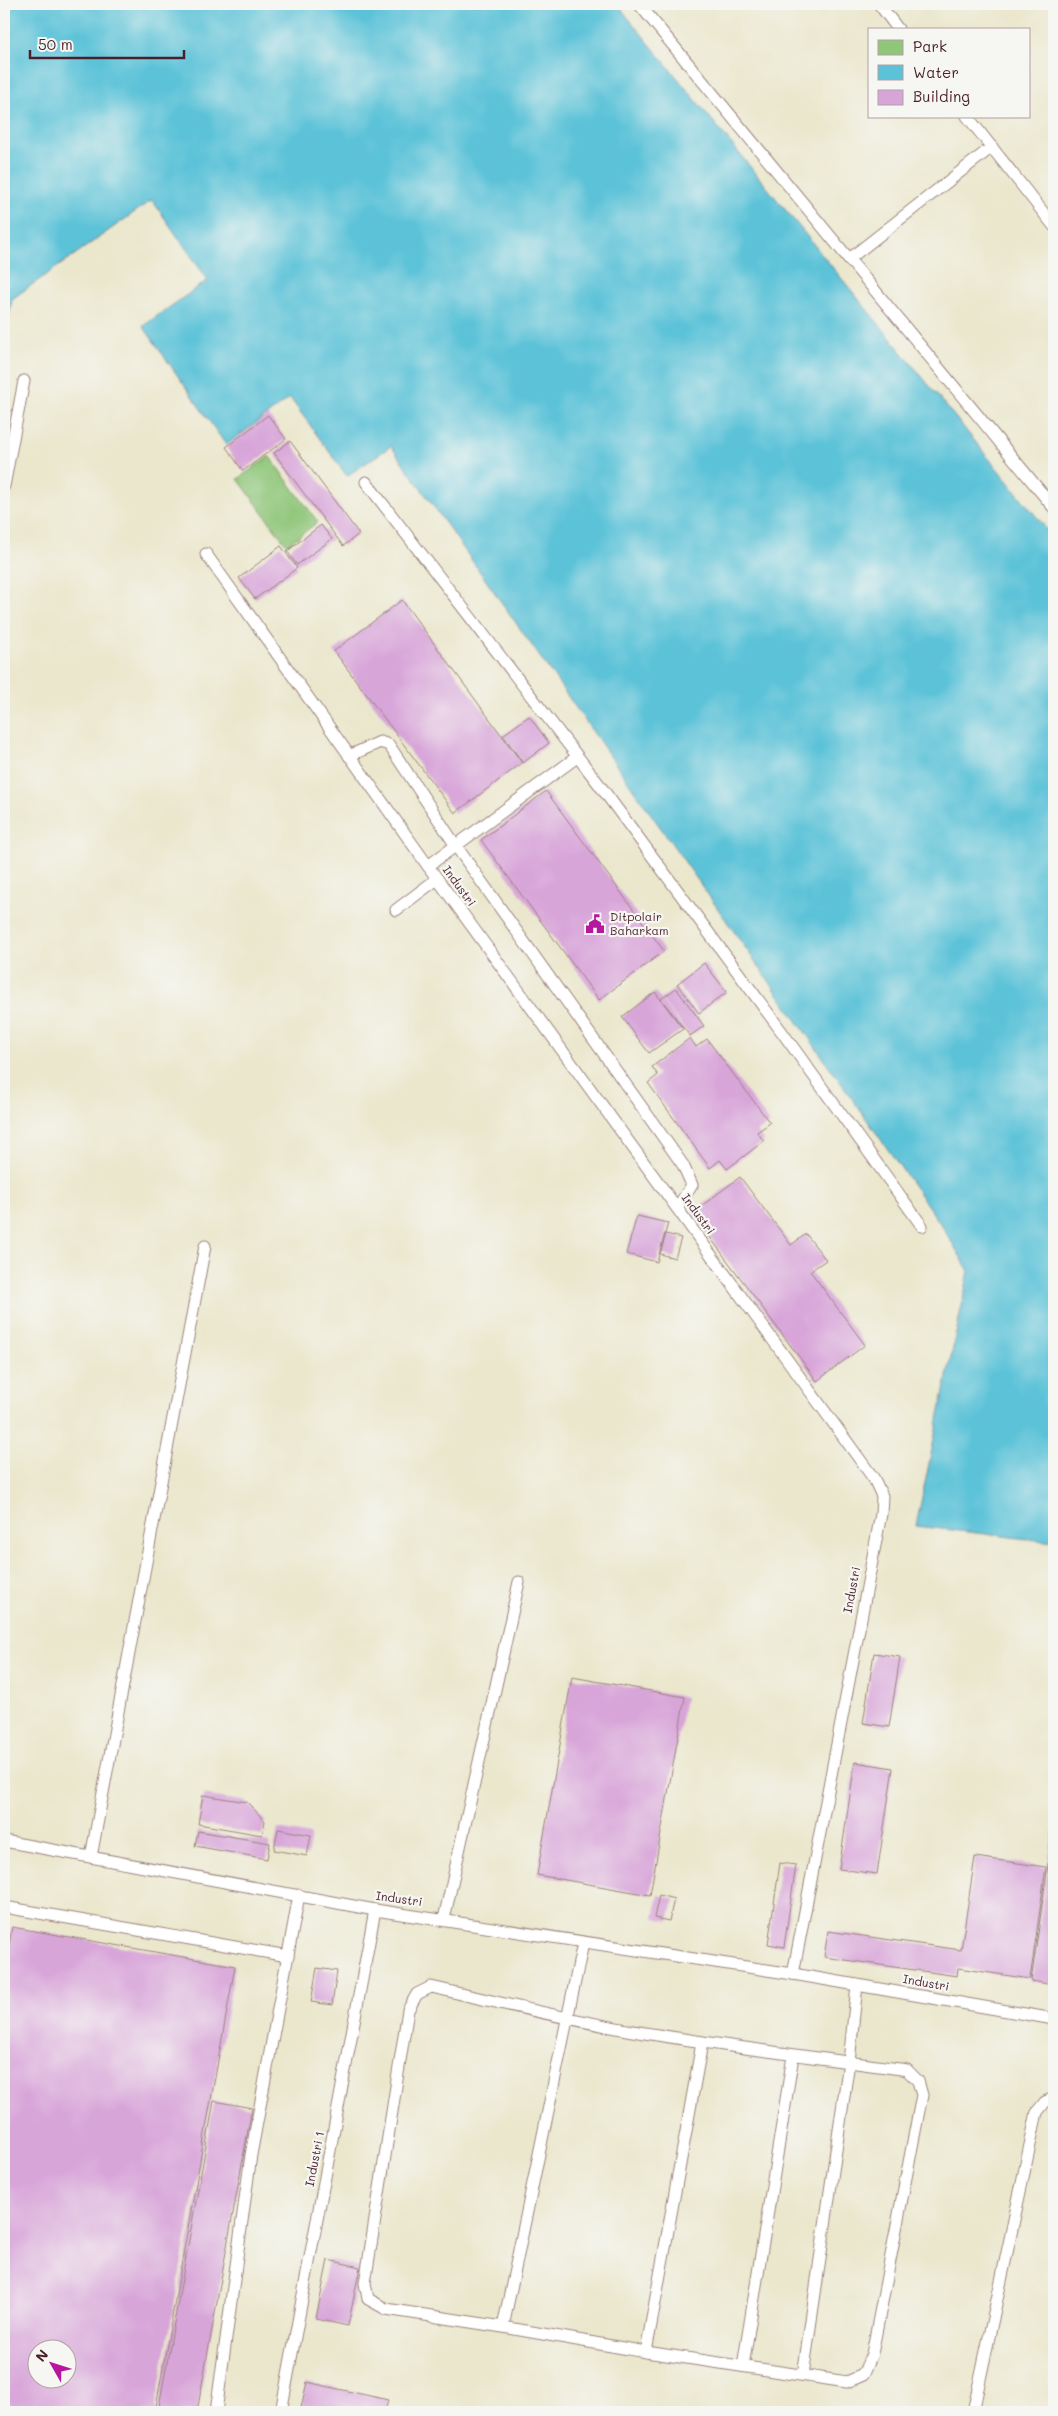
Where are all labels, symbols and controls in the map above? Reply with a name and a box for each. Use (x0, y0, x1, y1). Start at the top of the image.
scale bar (30, 28, 184, 60)
legend (868, 28, 1030, 118)
text: 50 m (38, 34, 73, 54)
text: Park (913, 36, 947, 56)
text: Water (913, 62, 959, 82)
text: Building (913, 86, 970, 106)
street label: Industri (440, 862, 480, 909)
place label: Ditpolair Baharkam (610, 908, 669, 938)
public building icon: Ditpolair Baharkam (584, 913, 606, 935)
street label: Industri (679, 1190, 719, 1237)
street label: Industri (839, 1565, 863, 1614)
street label: Industri (375, 1887, 423, 1909)
street label: Industri (902, 1970, 951, 1994)
street label: Industri 1 (301, 2130, 327, 2188)
north arrow (28, 2338, 78, 2388)
text: N (31, 2345, 52, 2366)

